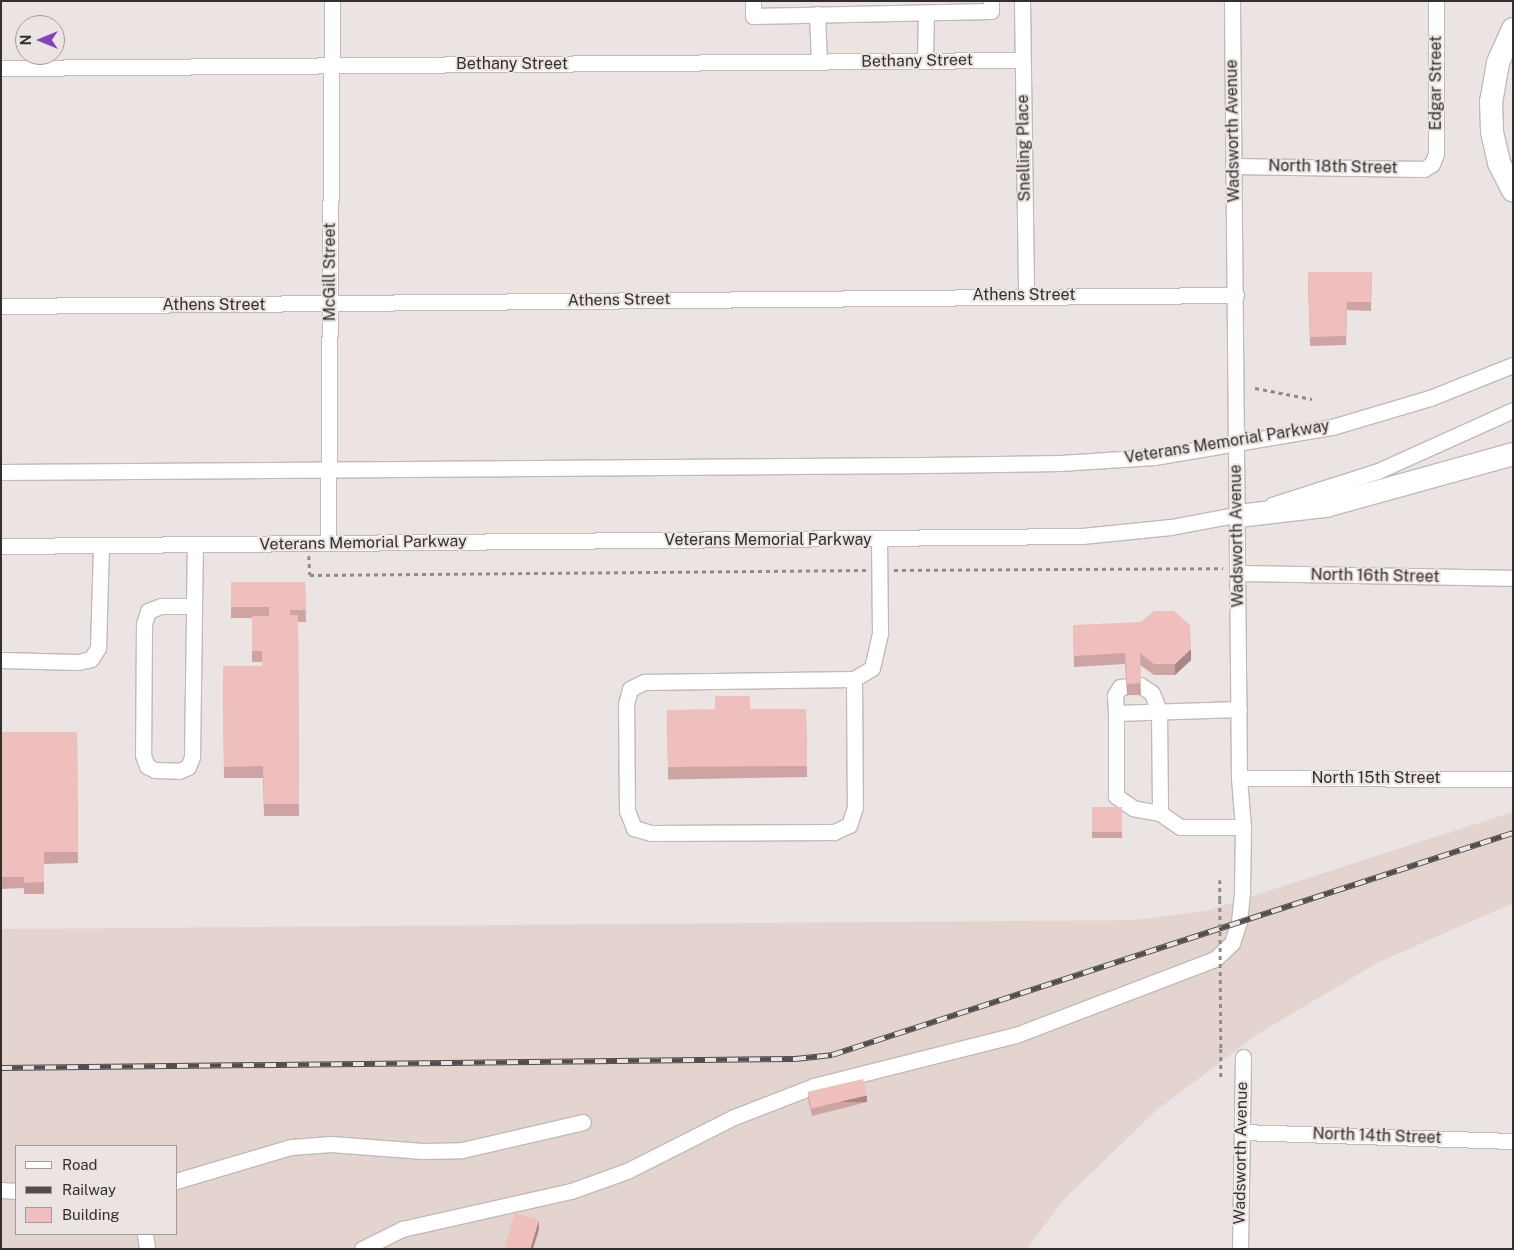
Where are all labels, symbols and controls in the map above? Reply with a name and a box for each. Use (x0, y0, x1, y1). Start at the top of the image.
north arrow (15, 15, 65, 65)
text: N (18, 35, 34, 45)
street label: Edgar Street (1426, 36, 1446, 130)
street label: Bethany Street (861, 50, 973, 72)
street label: Bethany Street (456, 54, 568, 74)
street label: Wadsworth Avenue (1222, 59, 1244, 203)
street label: Snelling Place (1013, 94, 1035, 202)
street label: North 18th Street (1268, 156, 1398, 178)
street label: McGill Street (320, 223, 340, 321)
street label: Athens Street (973, 285, 1075, 305)
street label: Athens Street (567, 290, 671, 310)
street label: Athens Street (163, 295, 265, 315)
street label: Veterans Memorial Parkway (1123, 416, 1331, 468)
street label: Wadsworth Avenue (1226, 464, 1248, 608)
street label: Veterans Memorial Parkway (664, 530, 872, 550)
street label: Veterans Memorial Parkway (259, 532, 467, 554)
street label: North 16th Street (1310, 565, 1440, 587)
street label: North 15th Street (1311, 768, 1441, 788)
street label: Wadsworth Avenue (1230, 1081, 1252, 1225)
street label: North 14th Street (1312, 1124, 1442, 1148)
legend (15, 1145, 178, 1235)
text: Road (62, 1156, 98, 1173)
text: Railway (62, 1181, 116, 1198)
text: Building (62, 1206, 120, 1223)

